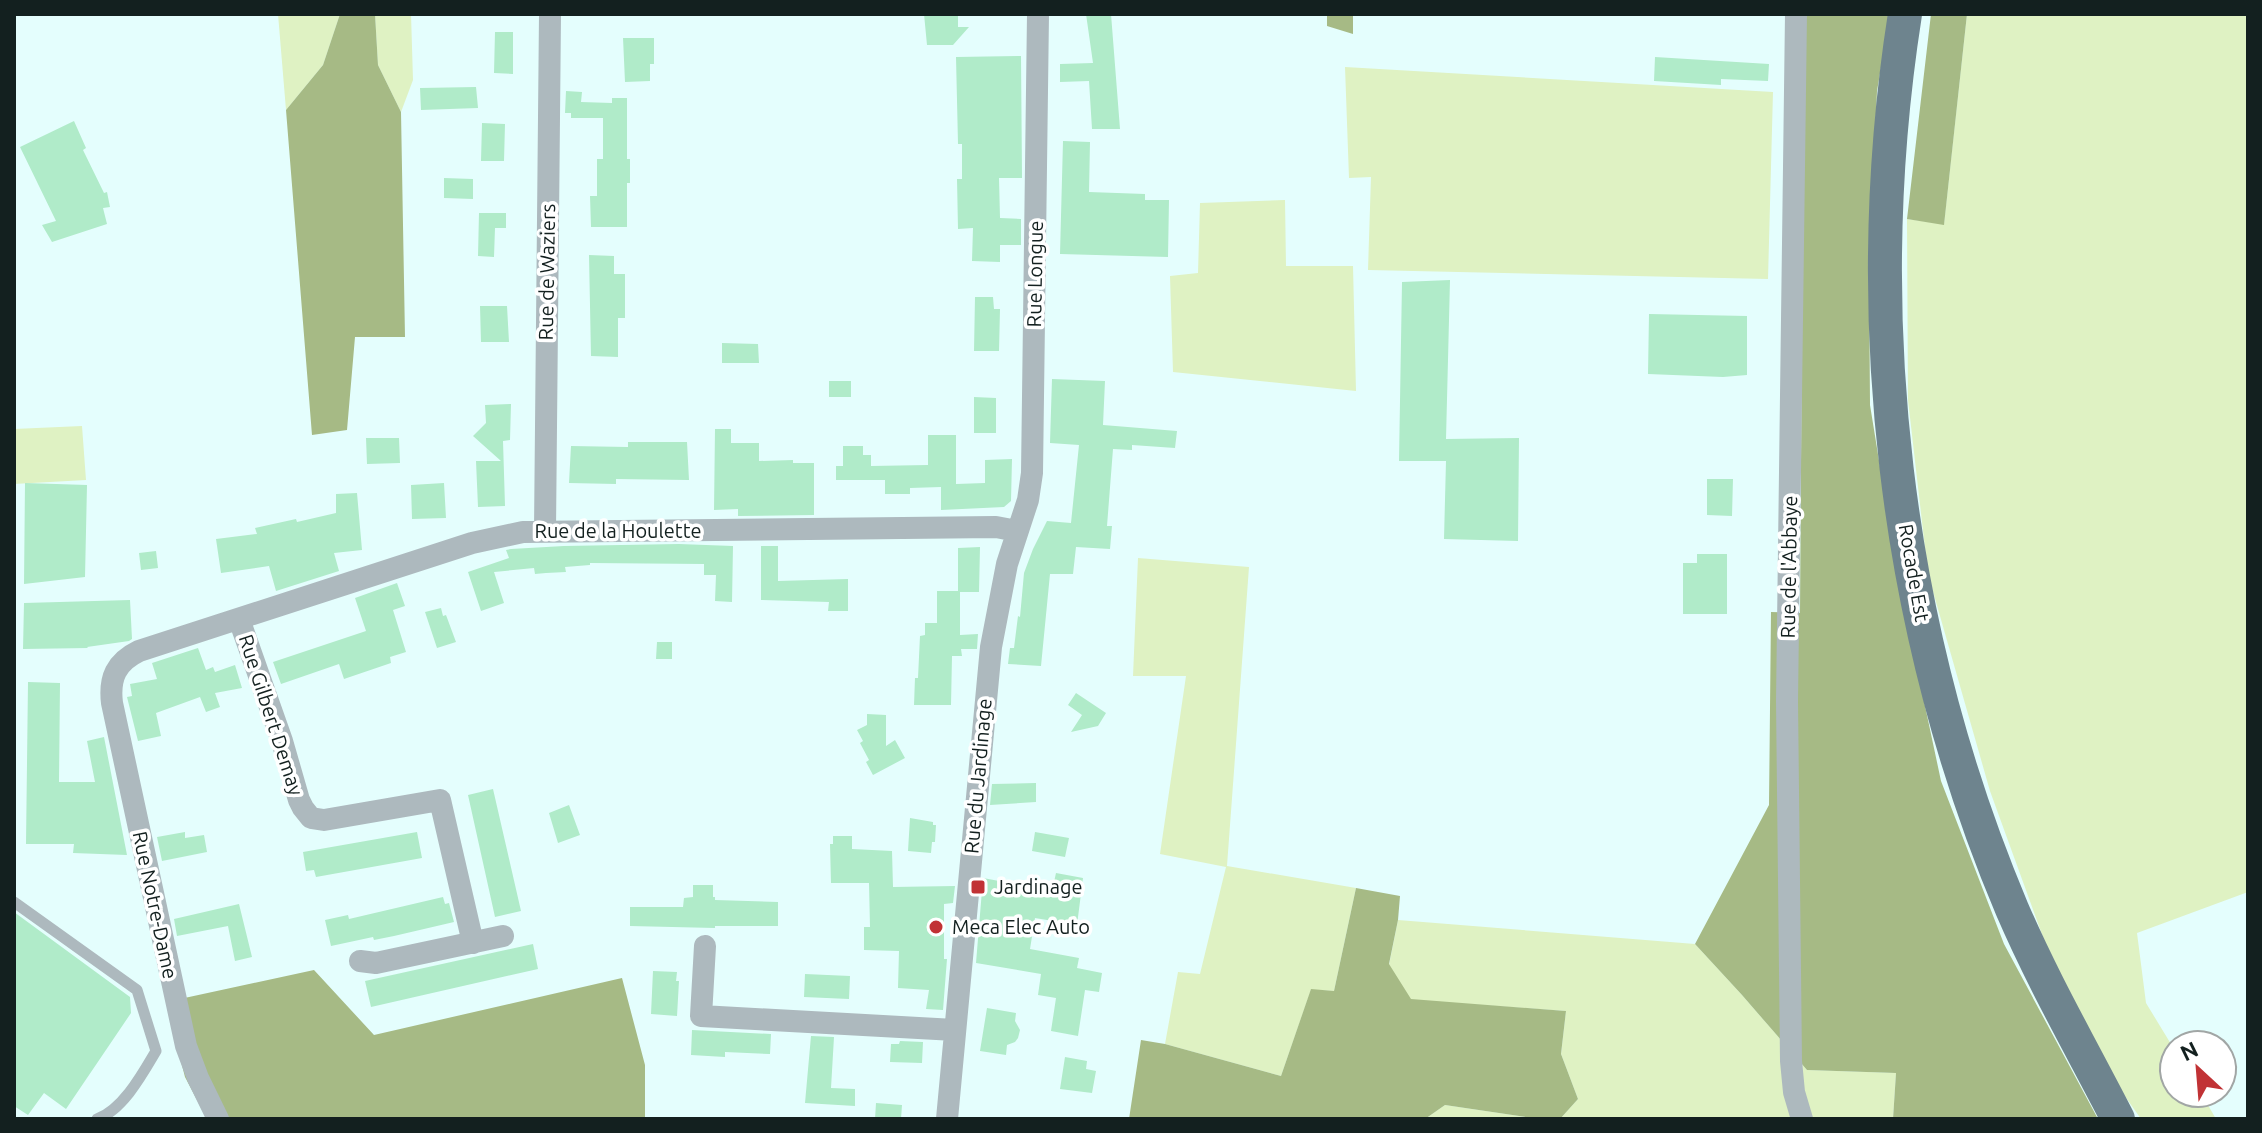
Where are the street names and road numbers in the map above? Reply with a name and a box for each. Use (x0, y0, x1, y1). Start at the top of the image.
street label: Rue de Waziers (534, 204, 559, 340)
street label: Rue Longue (1022, 220, 1047, 328)
street label: Rue de l'Abbaye (1776, 495, 1801, 639)
street label: Rue de la Houlette (534, 519, 702, 542)
street label: Rocade Est (1895, 522, 1934, 624)
street label: Rue Gilbert Demay (235, 631, 308, 799)
street label: Rue du Jardinage (959, 697, 996, 855)
street label: Rue Notre-Dame (129, 829, 182, 981)

